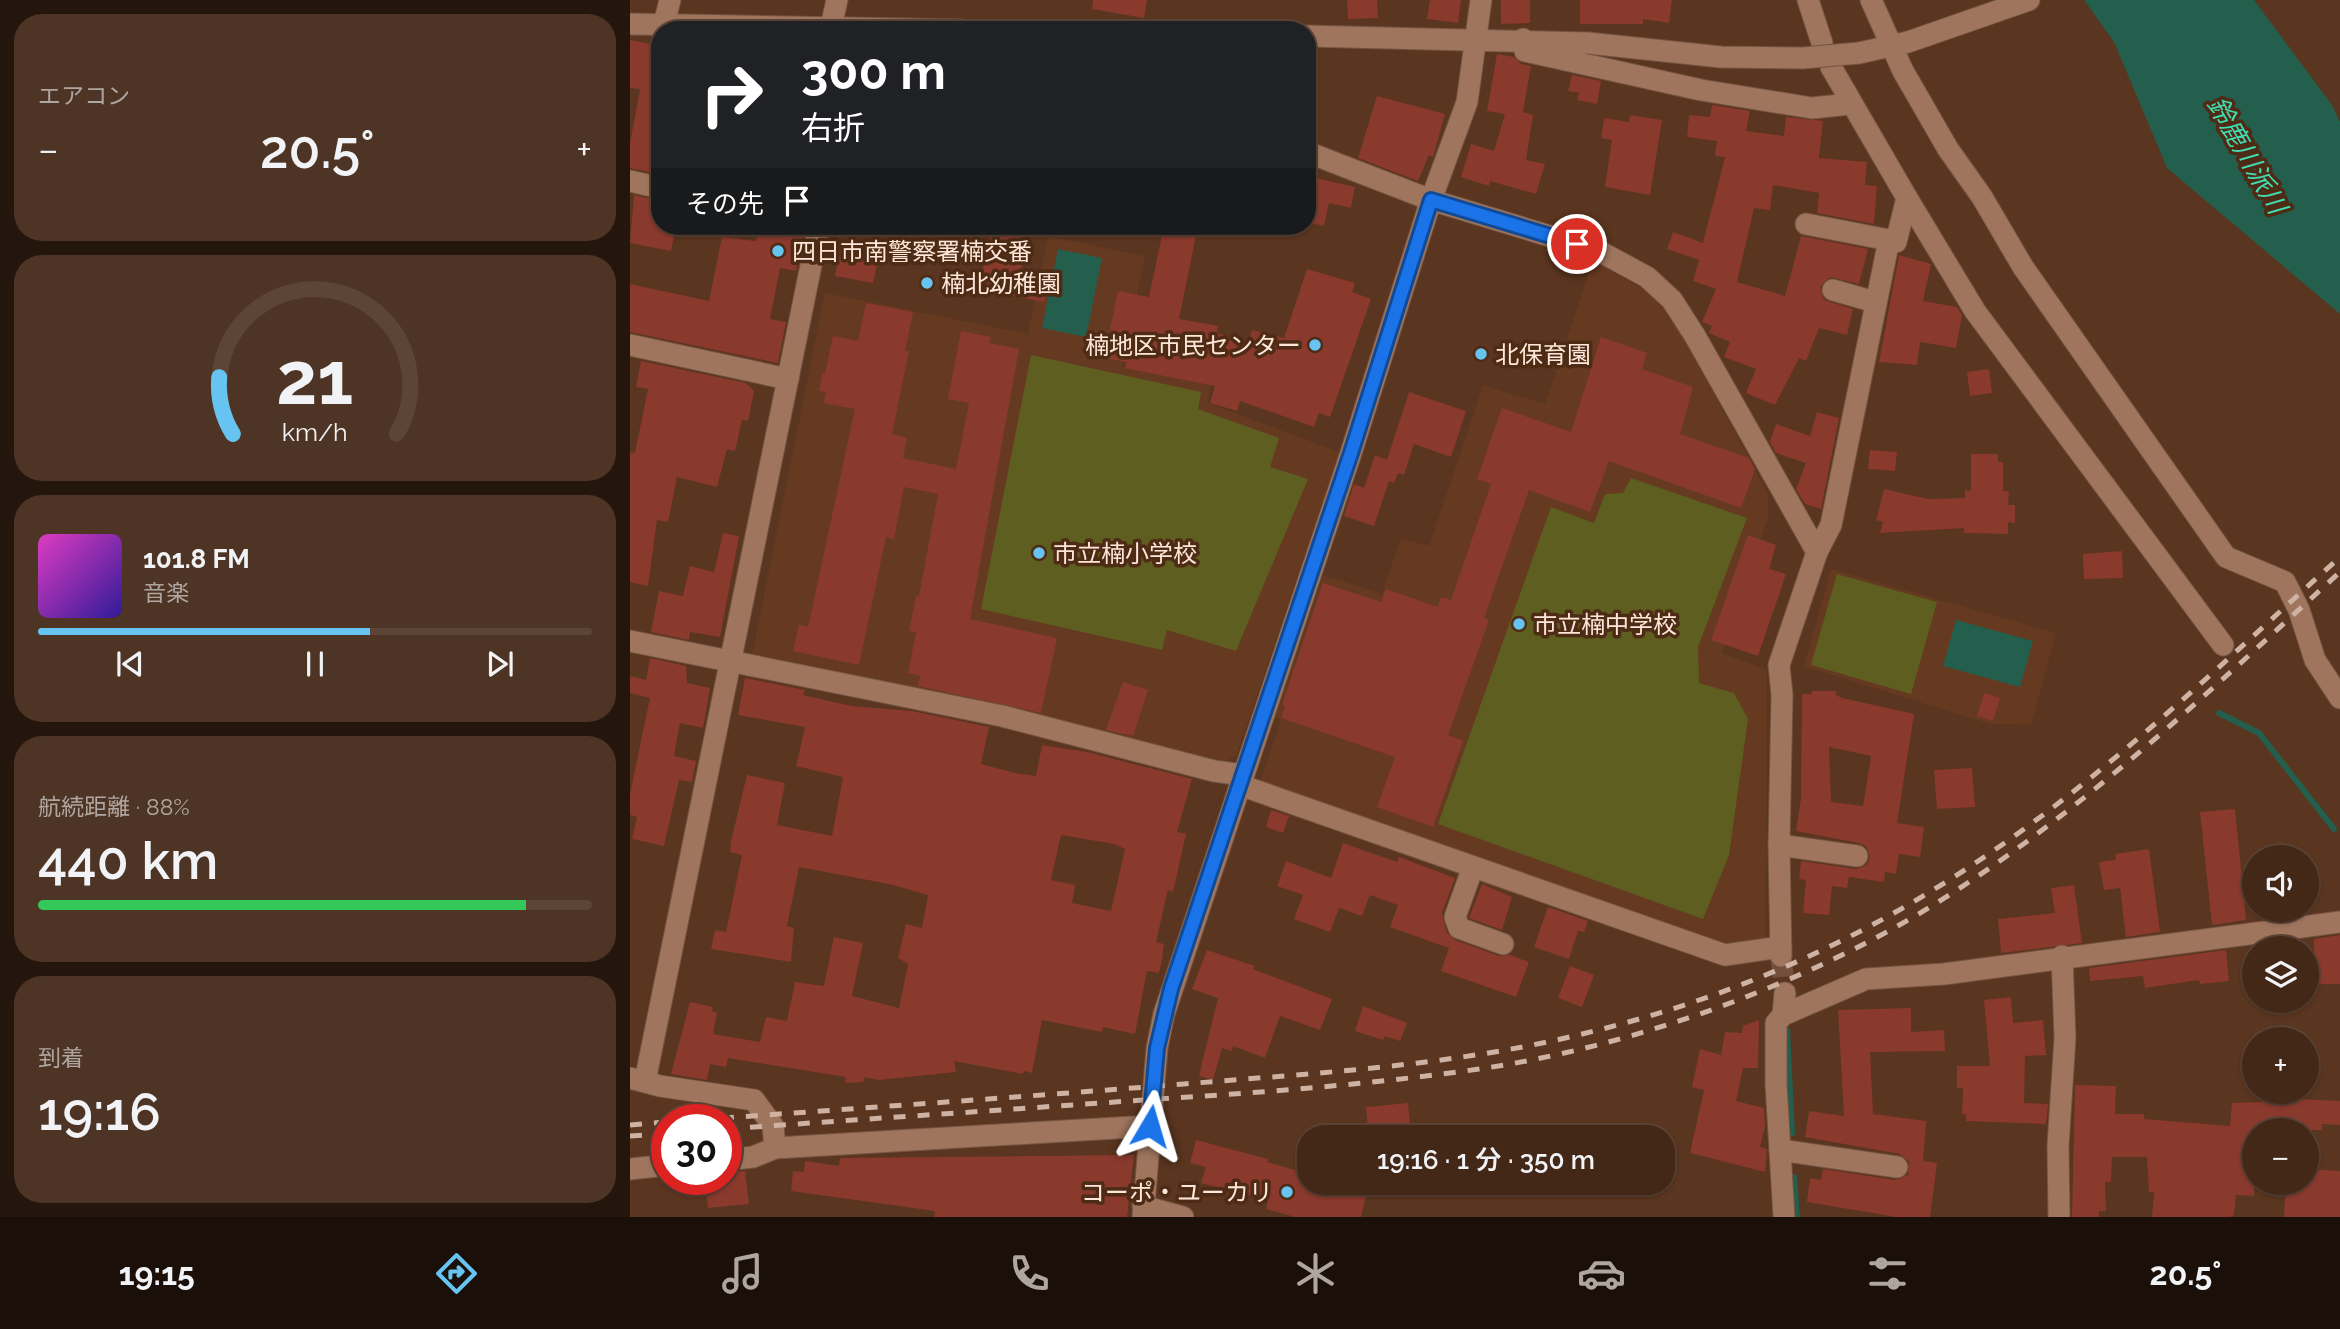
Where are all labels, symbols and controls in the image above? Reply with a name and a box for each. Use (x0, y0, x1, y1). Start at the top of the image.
text: 300 m (801, 43, 946, 100)
icon: right (686, 49, 777, 140)
text: エアコン (38, 82, 130, 109)
water label: 鈴鹿川派川 (2202, 91, 2294, 221)
text: 右折 (801, 109, 865, 146)
text: 20.5° (260, 119, 375, 180)
text: − (38, 127, 58, 172)
text: + (576, 127, 592, 172)
icon: arrive (778, 182, 816, 220)
text: その先 (686, 189, 764, 219)
pin (1547, 214, 1607, 274)
icon: arrive (1558, 225, 1596, 263)
place label: 四日市南警察署楠交番 (792, 237, 1032, 266)
marker: 四日市南警察署楠交番 (770, 243, 786, 259)
place label: 楠北幼稚園 (941, 269, 1061, 298)
marker: 楠北幼稚園 (919, 275, 935, 291)
place label: 楠地区市民センター (1085, 331, 1301, 360)
text: 21 (276, 336, 354, 421)
marker: 楠地区市民センター (1307, 337, 1323, 353)
place label: 北保育園 (1495, 340, 1591, 369)
marker: 北保育園 (1473, 346, 1489, 362)
text: km/h (282, 417, 348, 447)
place label: 市立楠小学校 (1053, 539, 1197, 568)
text: 101.8 FM (143, 544, 250, 574)
marker: 市立楠小学校 (1031, 545, 1047, 561)
text: 音楽 (143, 579, 189, 606)
place label: 市立楠中学校 (1533, 610, 1677, 639)
marker: 市立楠中学校 (1511, 616, 1527, 632)
icon: previous (111, 645, 149, 683)
icon: pause (296, 645, 334, 683)
icon: next (481, 645, 519, 683)
text: 航続距離 · 88% (38, 793, 190, 820)
text: 440 km (38, 830, 218, 891)
map controls (2242, 845, 2319, 1195)
button: sound (2242, 845, 2319, 922)
button: layers (2242, 936, 2319, 1013)
button: + (2242, 1027, 2319, 1104)
text: 到着 (38, 1044, 84, 1071)
text: 19:16 (38, 1081, 161, 1142)
position arrow (1113, 1089, 1187, 1163)
speed limit sign: 30 (651, 1104, 742, 1195)
button: − (2242, 1118, 2319, 1195)
text: 19:16 · 1 分 · 350 m (1377, 1145, 1595, 1175)
place label: コーポ・ユーカリ (1081, 1178, 1273, 1207)
marker: コーポ・ユーカリ (1279, 1184, 1295, 1200)
icon: directions (432, 1249, 481, 1298)
icon: music (718, 1249, 767, 1298)
icon: phone (1005, 1249, 1054, 1298)
icon: climate (1291, 1249, 1340, 1298)
icon: car (1577, 1249, 1626, 1298)
icon: filters (1863, 1249, 1912, 1298)
text: 19:15 (119, 1255, 195, 1292)
text: 20.5° (2150, 1255, 2221, 1292)

